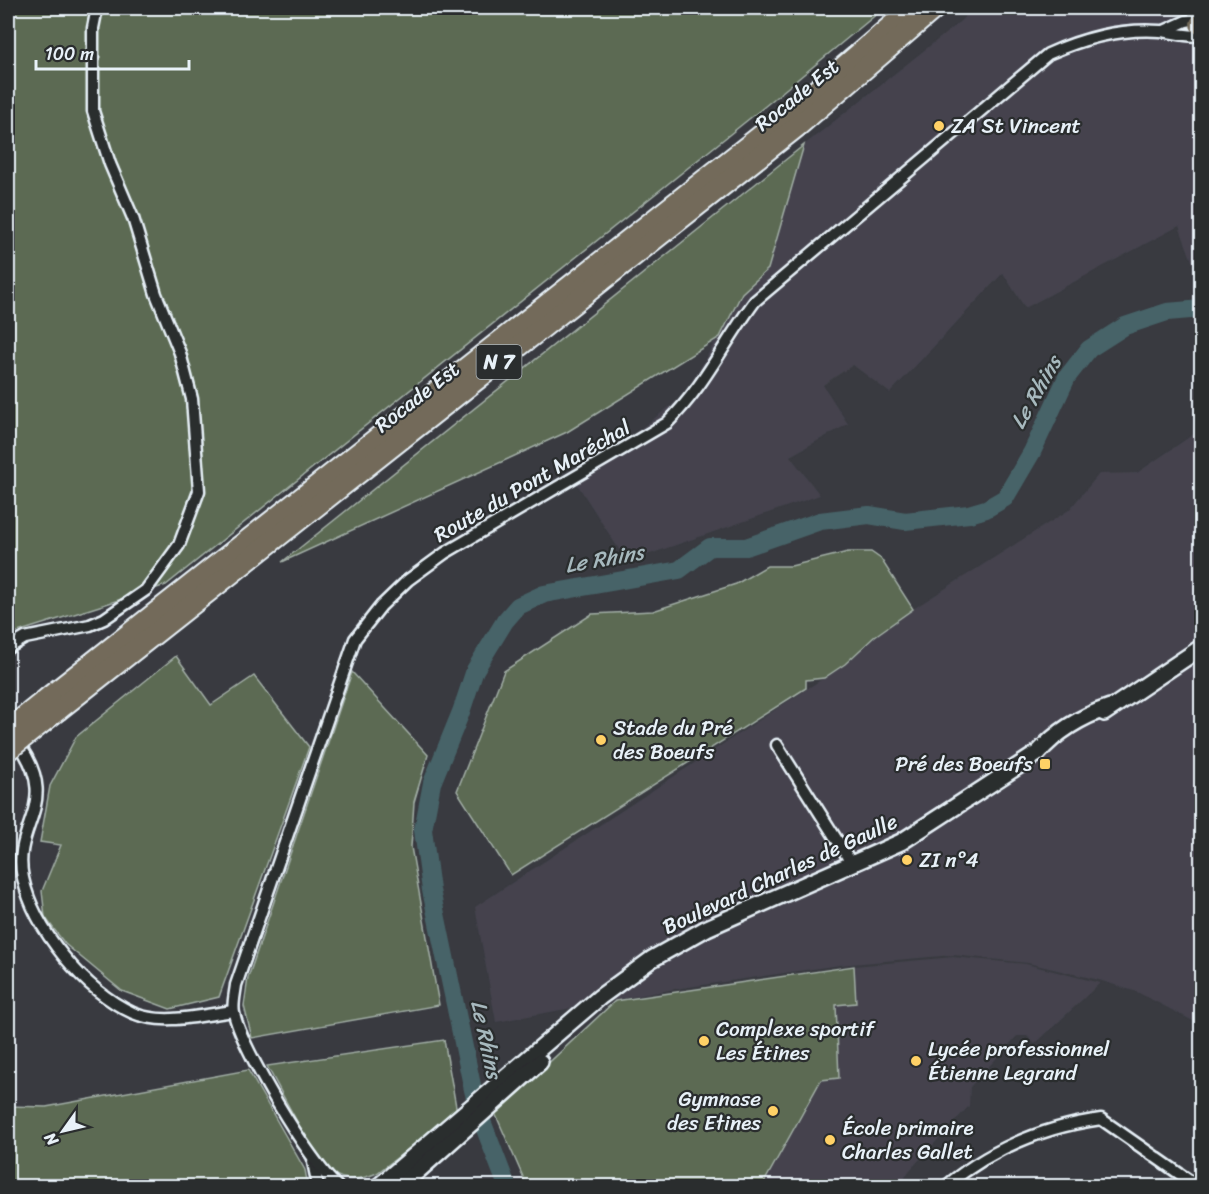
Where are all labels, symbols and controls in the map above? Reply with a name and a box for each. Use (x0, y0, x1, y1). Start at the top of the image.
scale bar (36, 33, 189, 71)
text: 100 m (45, 38, 94, 70)
street label: Rocade Est (746, 49, 848, 141)
place label: ZA St Vincent (951, 107, 1081, 145)
marker: ZA St Vincent (932, 119, 946, 133)
road number: N 7 (476, 345, 522, 379)
water label: Le Rhins (999, 346, 1074, 436)
street label: Rocade Est (366, 351, 468, 443)
street label: Route du Pont Maréchal (426, 408, 639, 553)
water label: Le Rhins (562, 532, 649, 585)
place label: Stade du Pré des Boeufs (613, 709, 733, 771)
marker: Stade du Pré des Boeufs (594, 733, 608, 747)
place label: Pré des Boeufs (895, 745, 1033, 783)
marker: Pré des Boeufs (1038, 757, 1052, 771)
street label: Boulevard Charles de Gaulle (656, 803, 904, 945)
place label: ZI n°4 (919, 841, 979, 879)
marker: ZI n°4 (900, 853, 914, 867)
water label: Le Rhins (459, 996, 514, 1085)
place label: Complexe sportif Les Étines (716, 1010, 876, 1072)
place label: Lycée professionnel Étienne Legrand (928, 1030, 1110, 1092)
marker: Complexe sportif Les Étines (697, 1034, 711, 1048)
marker: Lycée professionnel Étienne Legrand (909, 1054, 923, 1068)
place label: Gymnase des Etines (667, 1080, 761, 1142)
north arrow (33, 1101, 93, 1161)
marker: Gymnase des Etines (766, 1104, 780, 1118)
place label: École primaire Charles Gallet (842, 1109, 974, 1171)
text: N (35, 1126, 67, 1153)
marker: École primaire Charles Gallet (823, 1133, 837, 1147)

